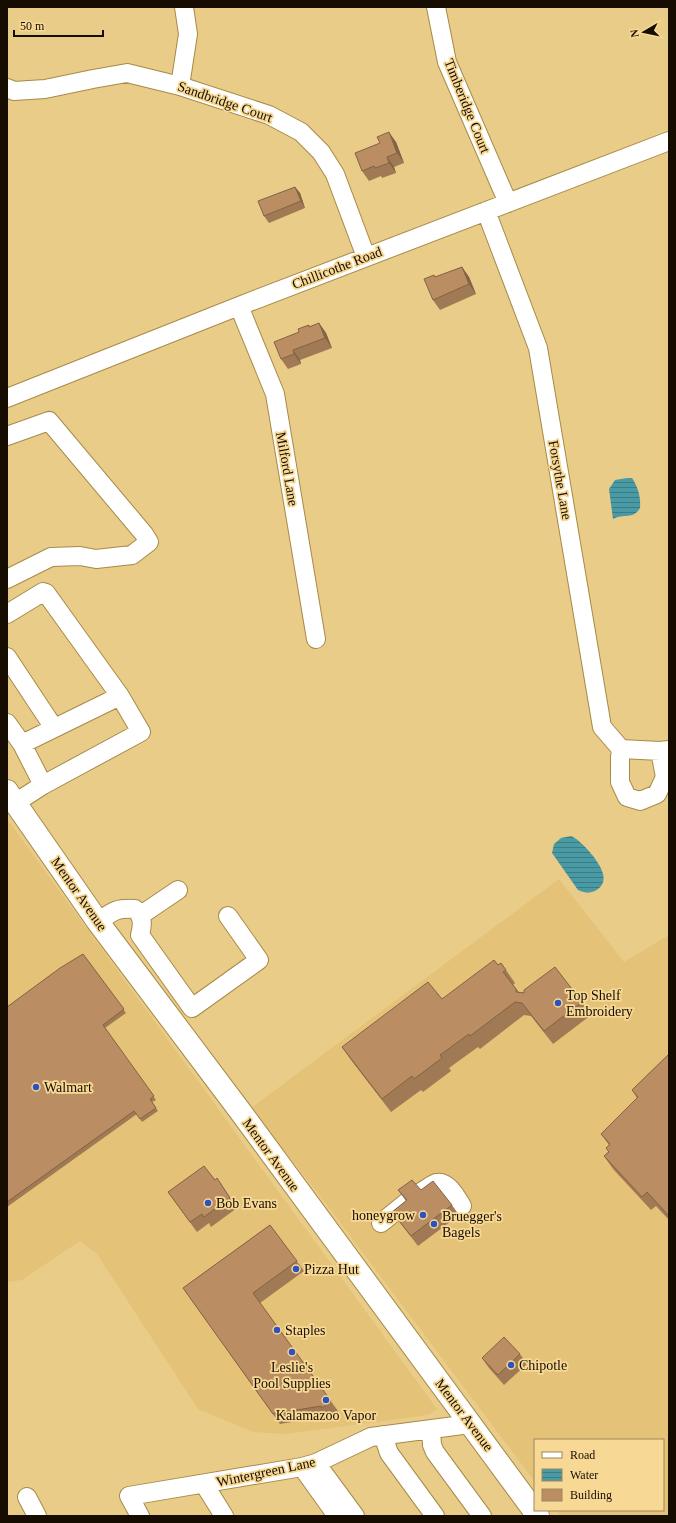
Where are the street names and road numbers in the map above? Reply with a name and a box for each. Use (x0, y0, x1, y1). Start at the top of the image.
street label: Timberidge Court (441, 57, 493, 155)
street label: Sandbridge Court (176, 79, 274, 125)
street label: Chillicothe Road (290, 244, 384, 292)
street label: Milford Lane (273, 431, 301, 507)
street label: Forsythe Lane (546, 439, 574, 521)
street label: Mentor Avenue (48, 854, 110, 934)
street label: Mentor Avenue (240, 1116, 302, 1194)
street label: Mentor Avenue (432, 1376, 496, 1454)
street label: Wintergreen Lane (215, 1454, 317, 1490)

